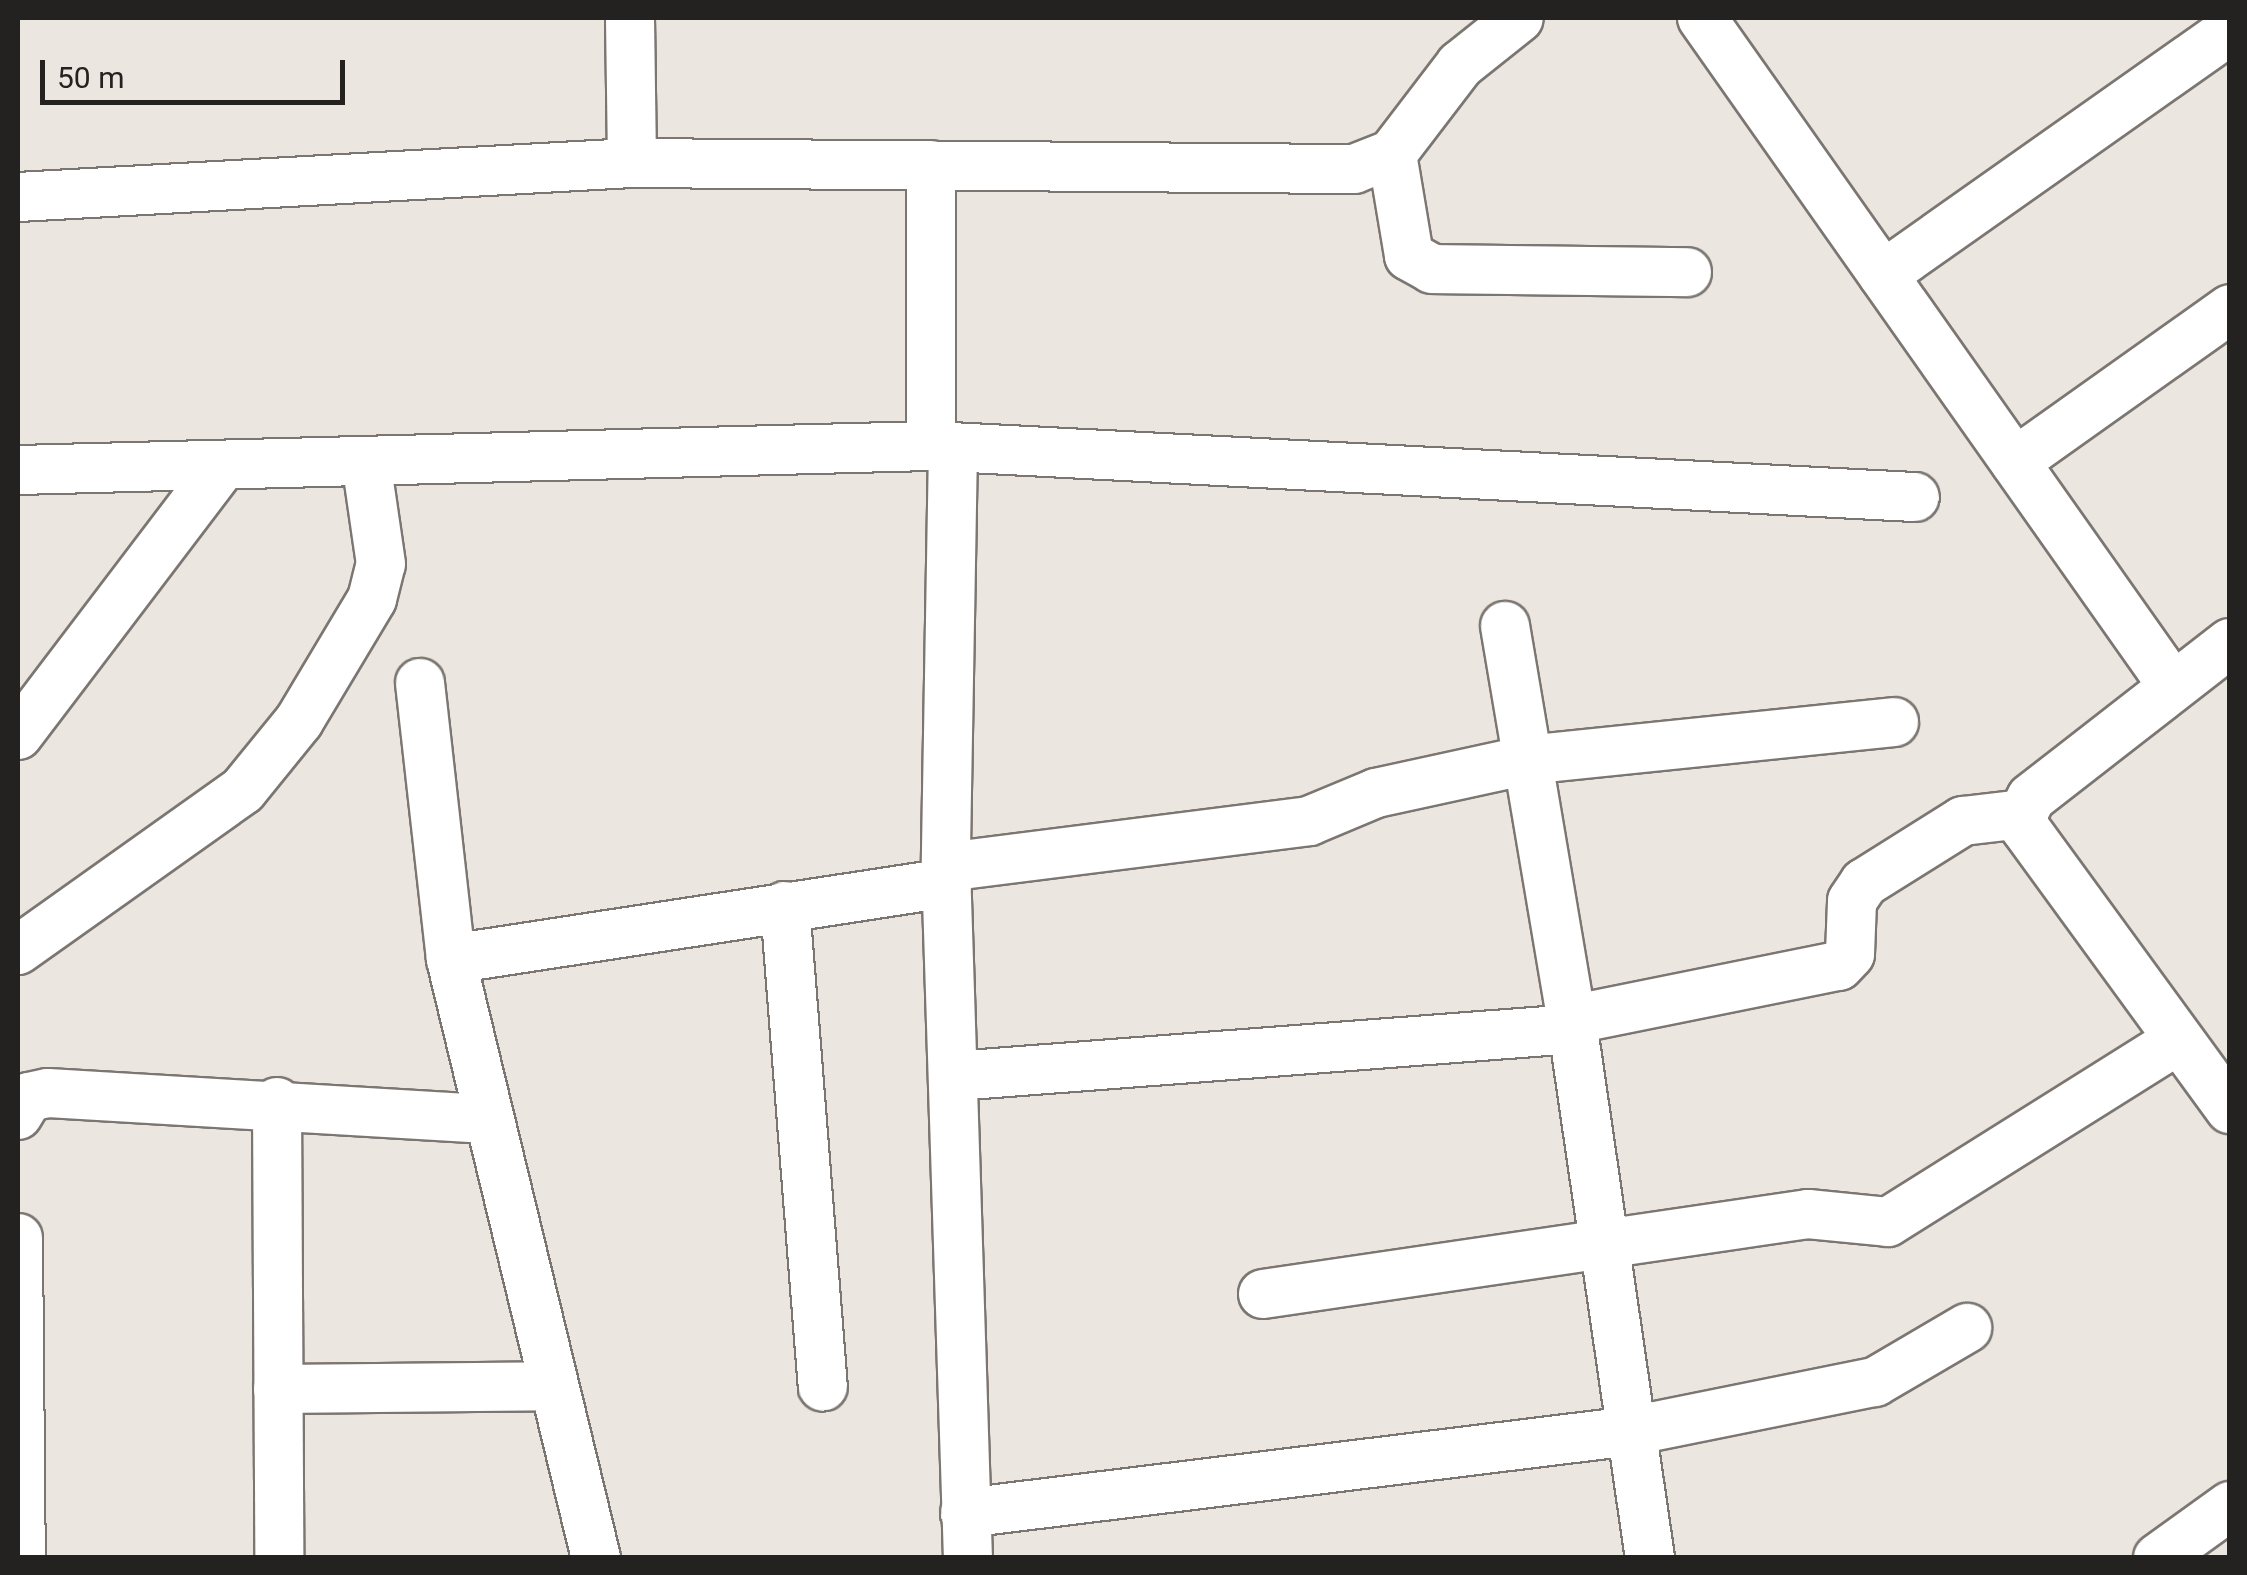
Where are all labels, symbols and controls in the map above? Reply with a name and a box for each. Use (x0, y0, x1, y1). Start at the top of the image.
scale bar (45, 40, 350, 102)
text: 50 m (57, 60, 124, 95)

